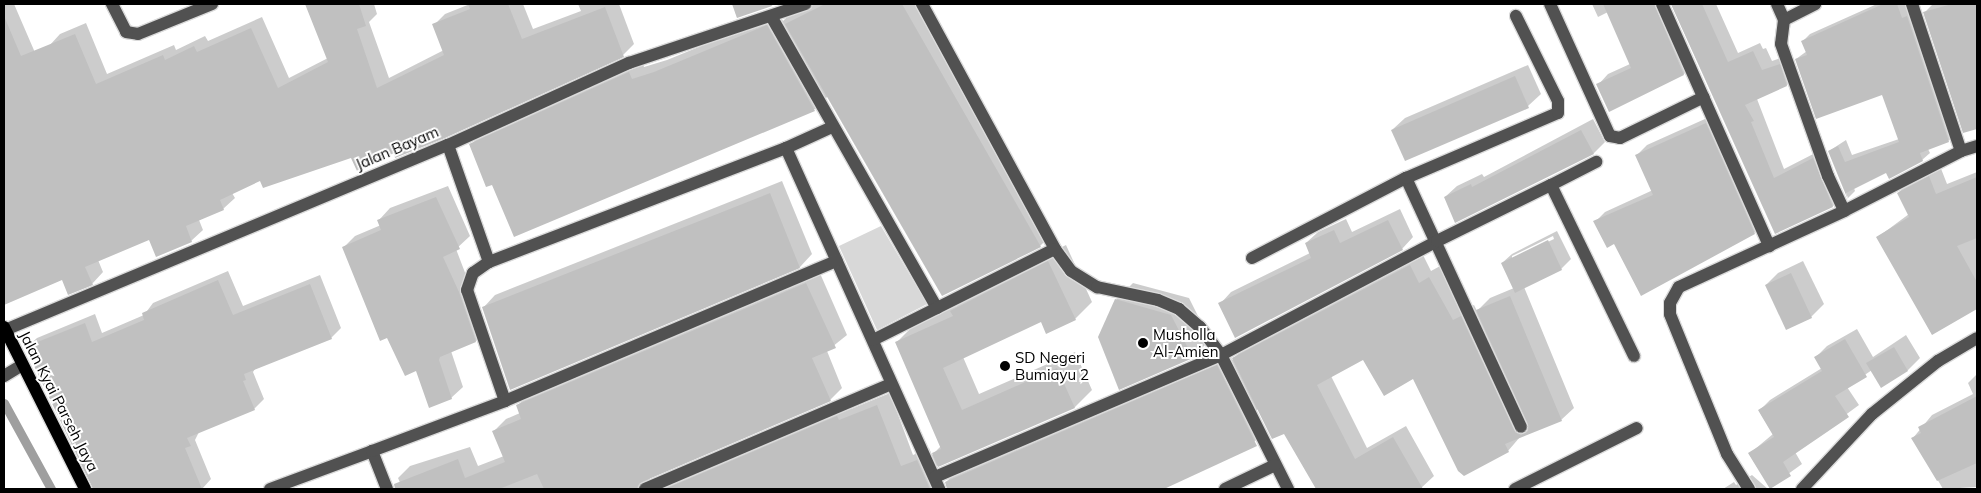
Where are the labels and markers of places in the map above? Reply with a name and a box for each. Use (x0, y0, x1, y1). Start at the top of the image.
place label: Musholla Al-Amien (1153, 325, 1218, 360)
marker: Musholla Al-Amien (1137, 337, 1149, 349)
place label: SD Negeri Bumiayu 2 (1015, 348, 1089, 383)
marker: SD Negeri Bumiayu 2 (999, 360, 1011, 372)

